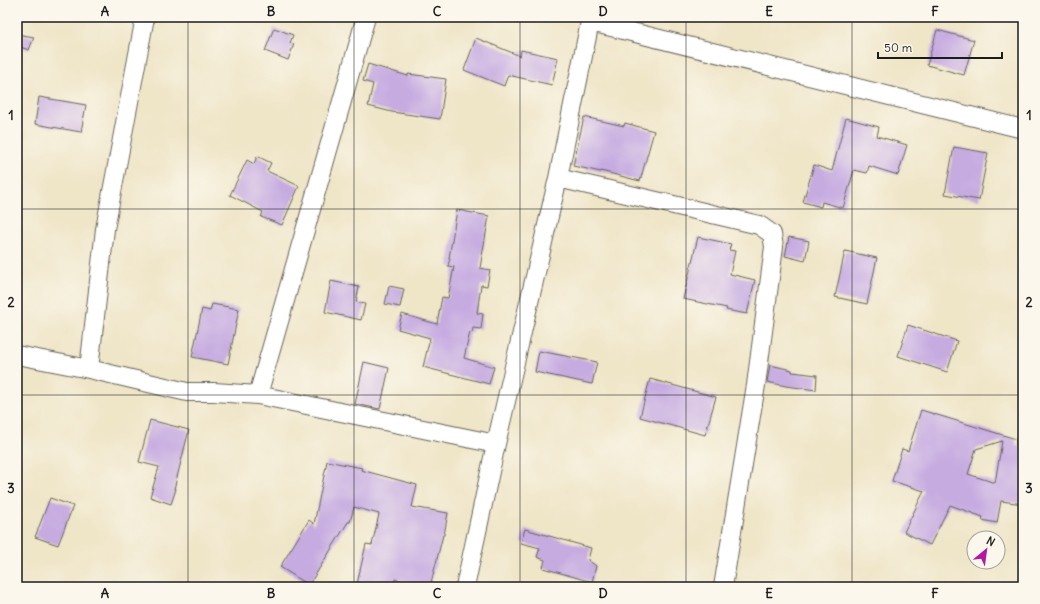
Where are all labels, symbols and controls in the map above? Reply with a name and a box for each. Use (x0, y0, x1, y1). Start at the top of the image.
text: A (101, 3, 110, 20)
text: B (267, 3, 276, 20)
text: C (433, 3, 442, 20)
text: D (598, 3, 608, 20)
text: E (765, 3, 773, 20)
text: F (931, 3, 939, 20)
scale bar (878, 34, 1002, 60)
text: 50 m (884, 40, 913, 55)
text: 1 (8, 107, 14, 124)
text: 1 (1026, 107, 1032, 124)
text: 2 (7, 294, 15, 311)
text: 2 (1025, 294, 1033, 311)
text: 3 (7, 480, 15, 497)
text: 3 (1025, 480, 1033, 497)
north arrow (966, 530, 1006, 570)
text: N (984, 533, 998, 549)
text: A (101, 585, 110, 602)
text: B (267, 585, 276, 602)
text: C (433, 585, 442, 602)
text: D (598, 585, 608, 602)
text: E (765, 585, 773, 602)
text: F (931, 585, 939, 602)

